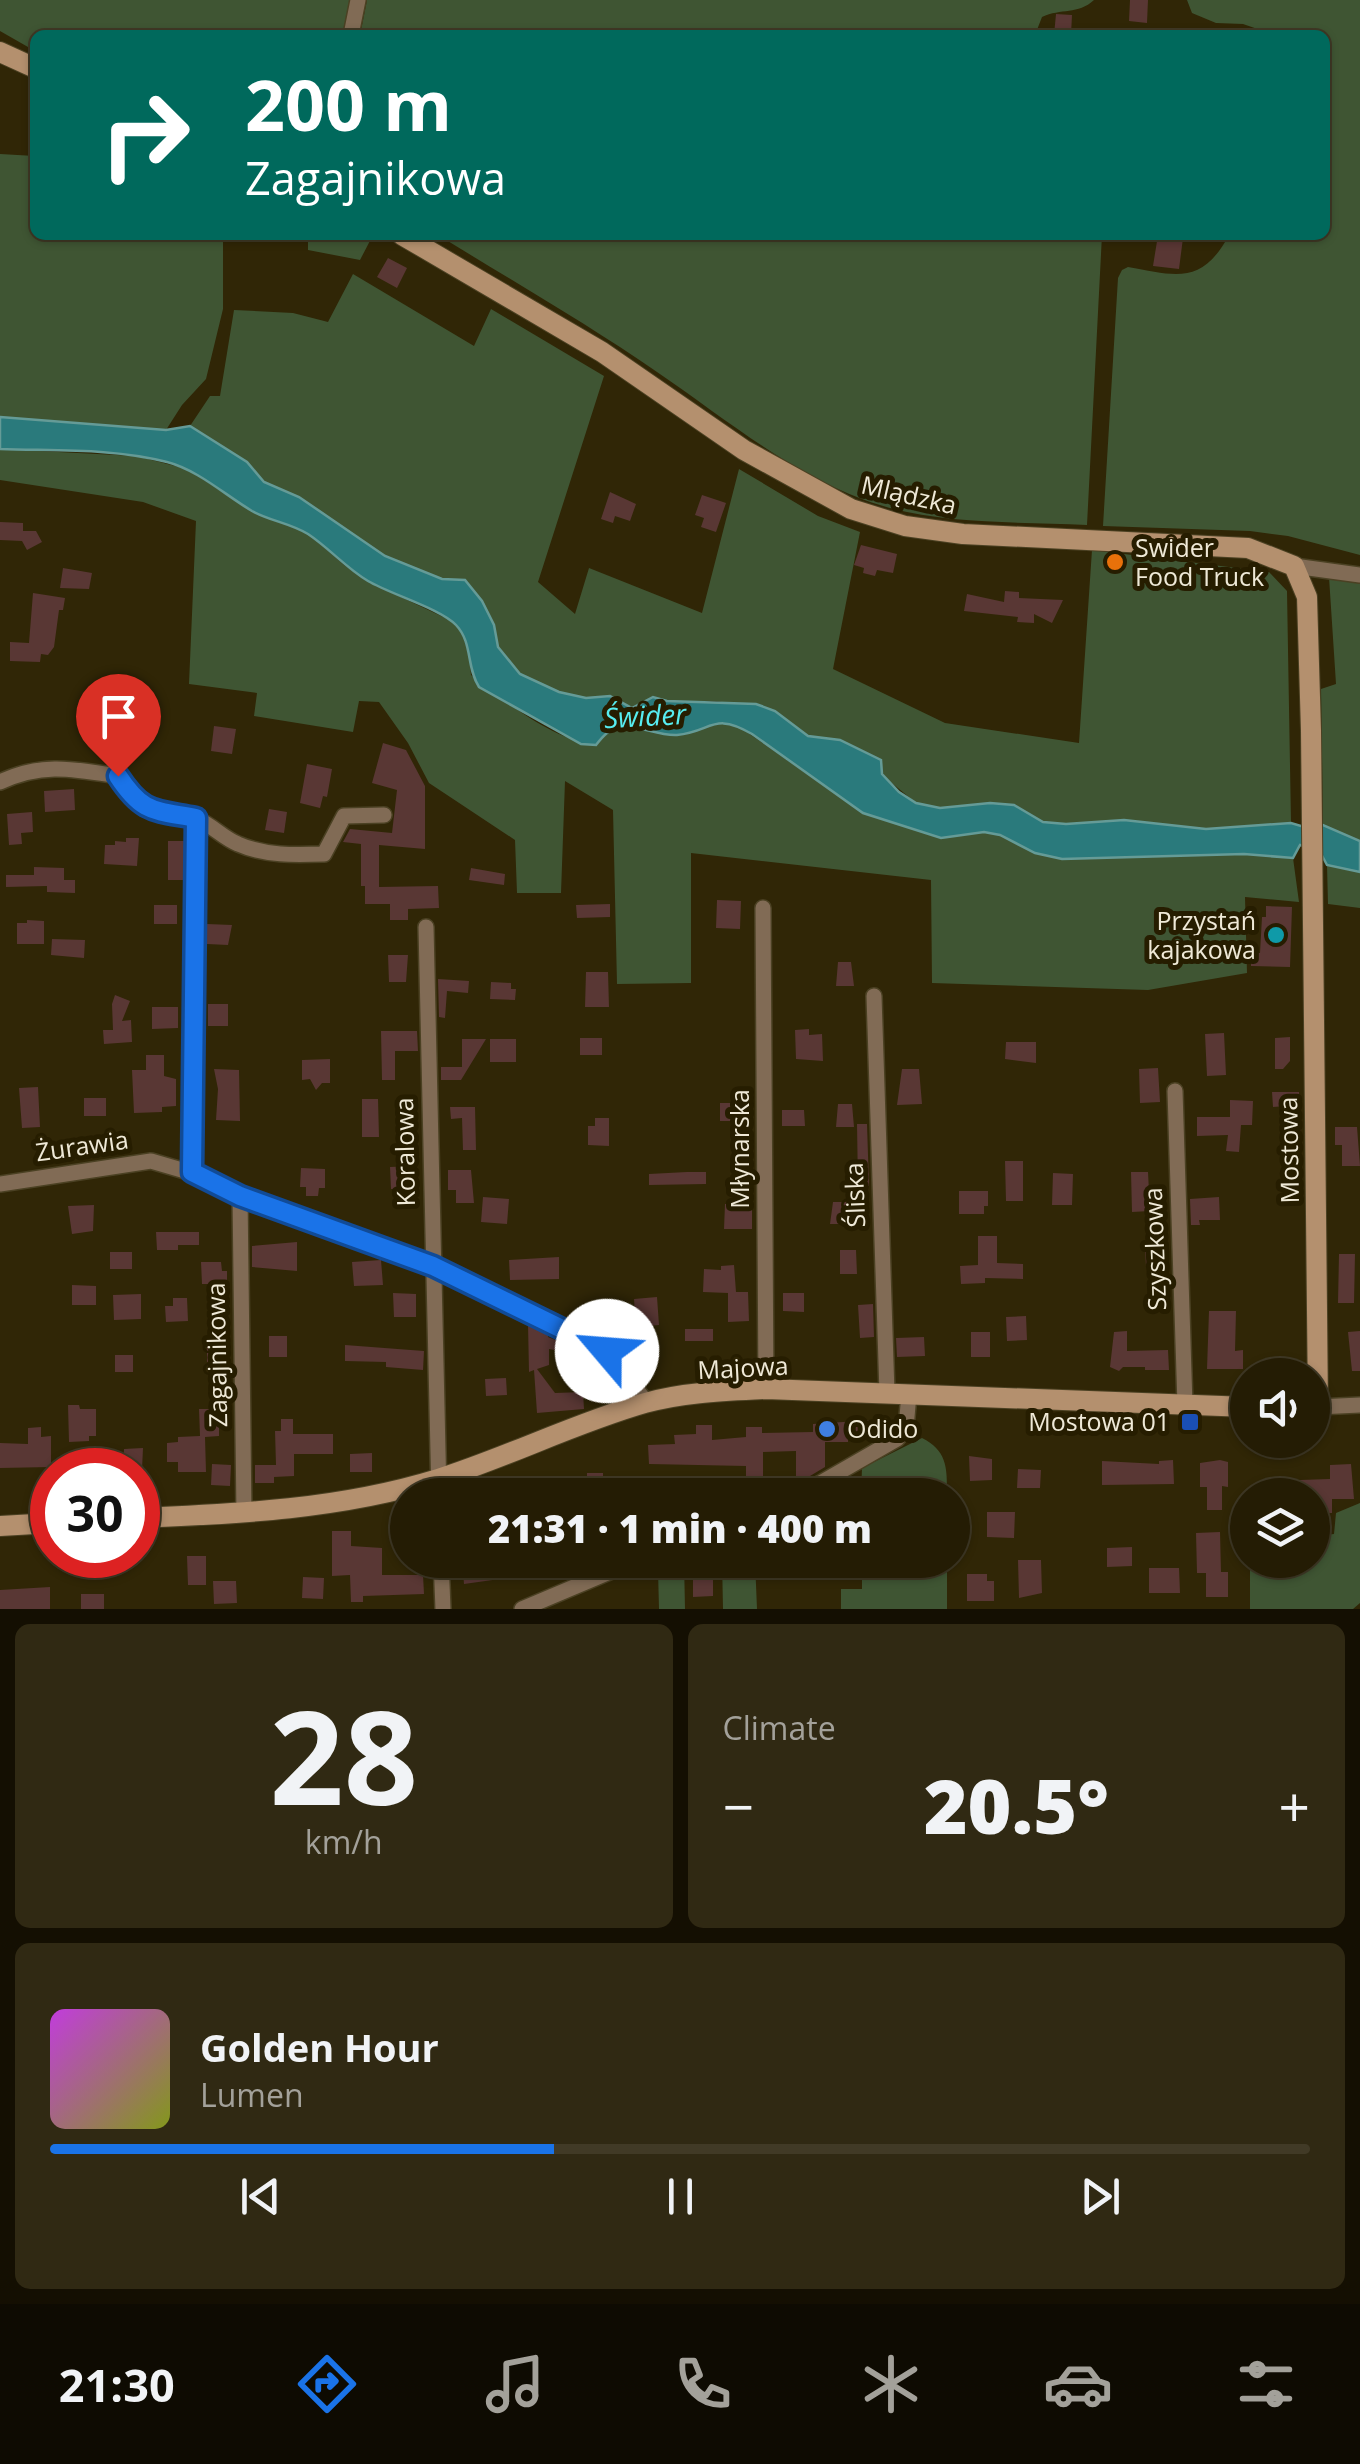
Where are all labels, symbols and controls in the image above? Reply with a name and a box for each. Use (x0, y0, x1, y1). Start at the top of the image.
text: 200 m (245, 56, 452, 152)
icon: right (80, 70, 210, 200)
text: Zagajnikowa (245, 147, 506, 208)
street label: Mlądzka (858, 467, 960, 521)
place label: Swider Food Truck (1135, 530, 1264, 593)
marker: Swider Food Truck (1104, 551, 1126, 573)
pin (76, 674, 161, 777)
icon: arrive (91, 689, 146, 744)
water label: Świder (603, 694, 688, 736)
place label: Przystań kajakowa (1147, 903, 1256, 966)
marker: Przystań kajakowa (1265, 924, 1287, 946)
street label: Młynarska (722, 1089, 756, 1209)
street label: Mostowa (1270, 1096, 1306, 1204)
street label: Koralowa (386, 1097, 422, 1207)
street label: Żurawia (33, 1122, 130, 1168)
street label: Śliska (836, 1162, 872, 1228)
street label: Szyszkowa (1135, 1187, 1173, 1311)
street label: Zagajnikowa (198, 1282, 234, 1428)
position arrow (555, 1299, 659, 1403)
street label: Majowa (697, 1348, 789, 1386)
map controls (1230, 1358, 1330, 1578)
button: sound (1230, 1358, 1330, 1458)
place label: Mostowa 01 (1028, 1404, 1170, 1438)
place label: Odido (847, 1411, 918, 1445)
marker: Mostowa 01 (1179, 1411, 1201, 1433)
marker: Odido (816, 1418, 838, 1440)
speed limit sign: 30 (30, 1448, 160, 1578)
button: layers (1230, 1478, 1330, 1578)
text: 21:31 · 1 min · 400 m (488, 1502, 872, 1554)
text: 28 (269, 1666, 418, 1843)
text: Climate (723, 1706, 836, 1749)
text: 20.5° (924, 1754, 1109, 1856)
text: − (723, 1768, 754, 1843)
text: + (1279, 1768, 1310, 1843)
text: km/h (305, 1820, 383, 1863)
text: Golden Hour (200, 2021, 439, 2073)
text: Lumen (200, 2073, 304, 2116)
icon: previous (233, 2169, 288, 2224)
icon: pause (653, 2169, 708, 2224)
icon: next (1073, 2169, 1128, 2224)
icon: directions (292, 2349, 362, 2419)
icon: music (480, 2349, 550, 2419)
icon: phone (668, 2349, 738, 2419)
icon: climate (856, 2349, 926, 2419)
icon: car (1043, 2349, 1113, 2419)
icon: filters (1231, 2349, 1301, 2419)
text: 21:30 (59, 2354, 175, 2415)

